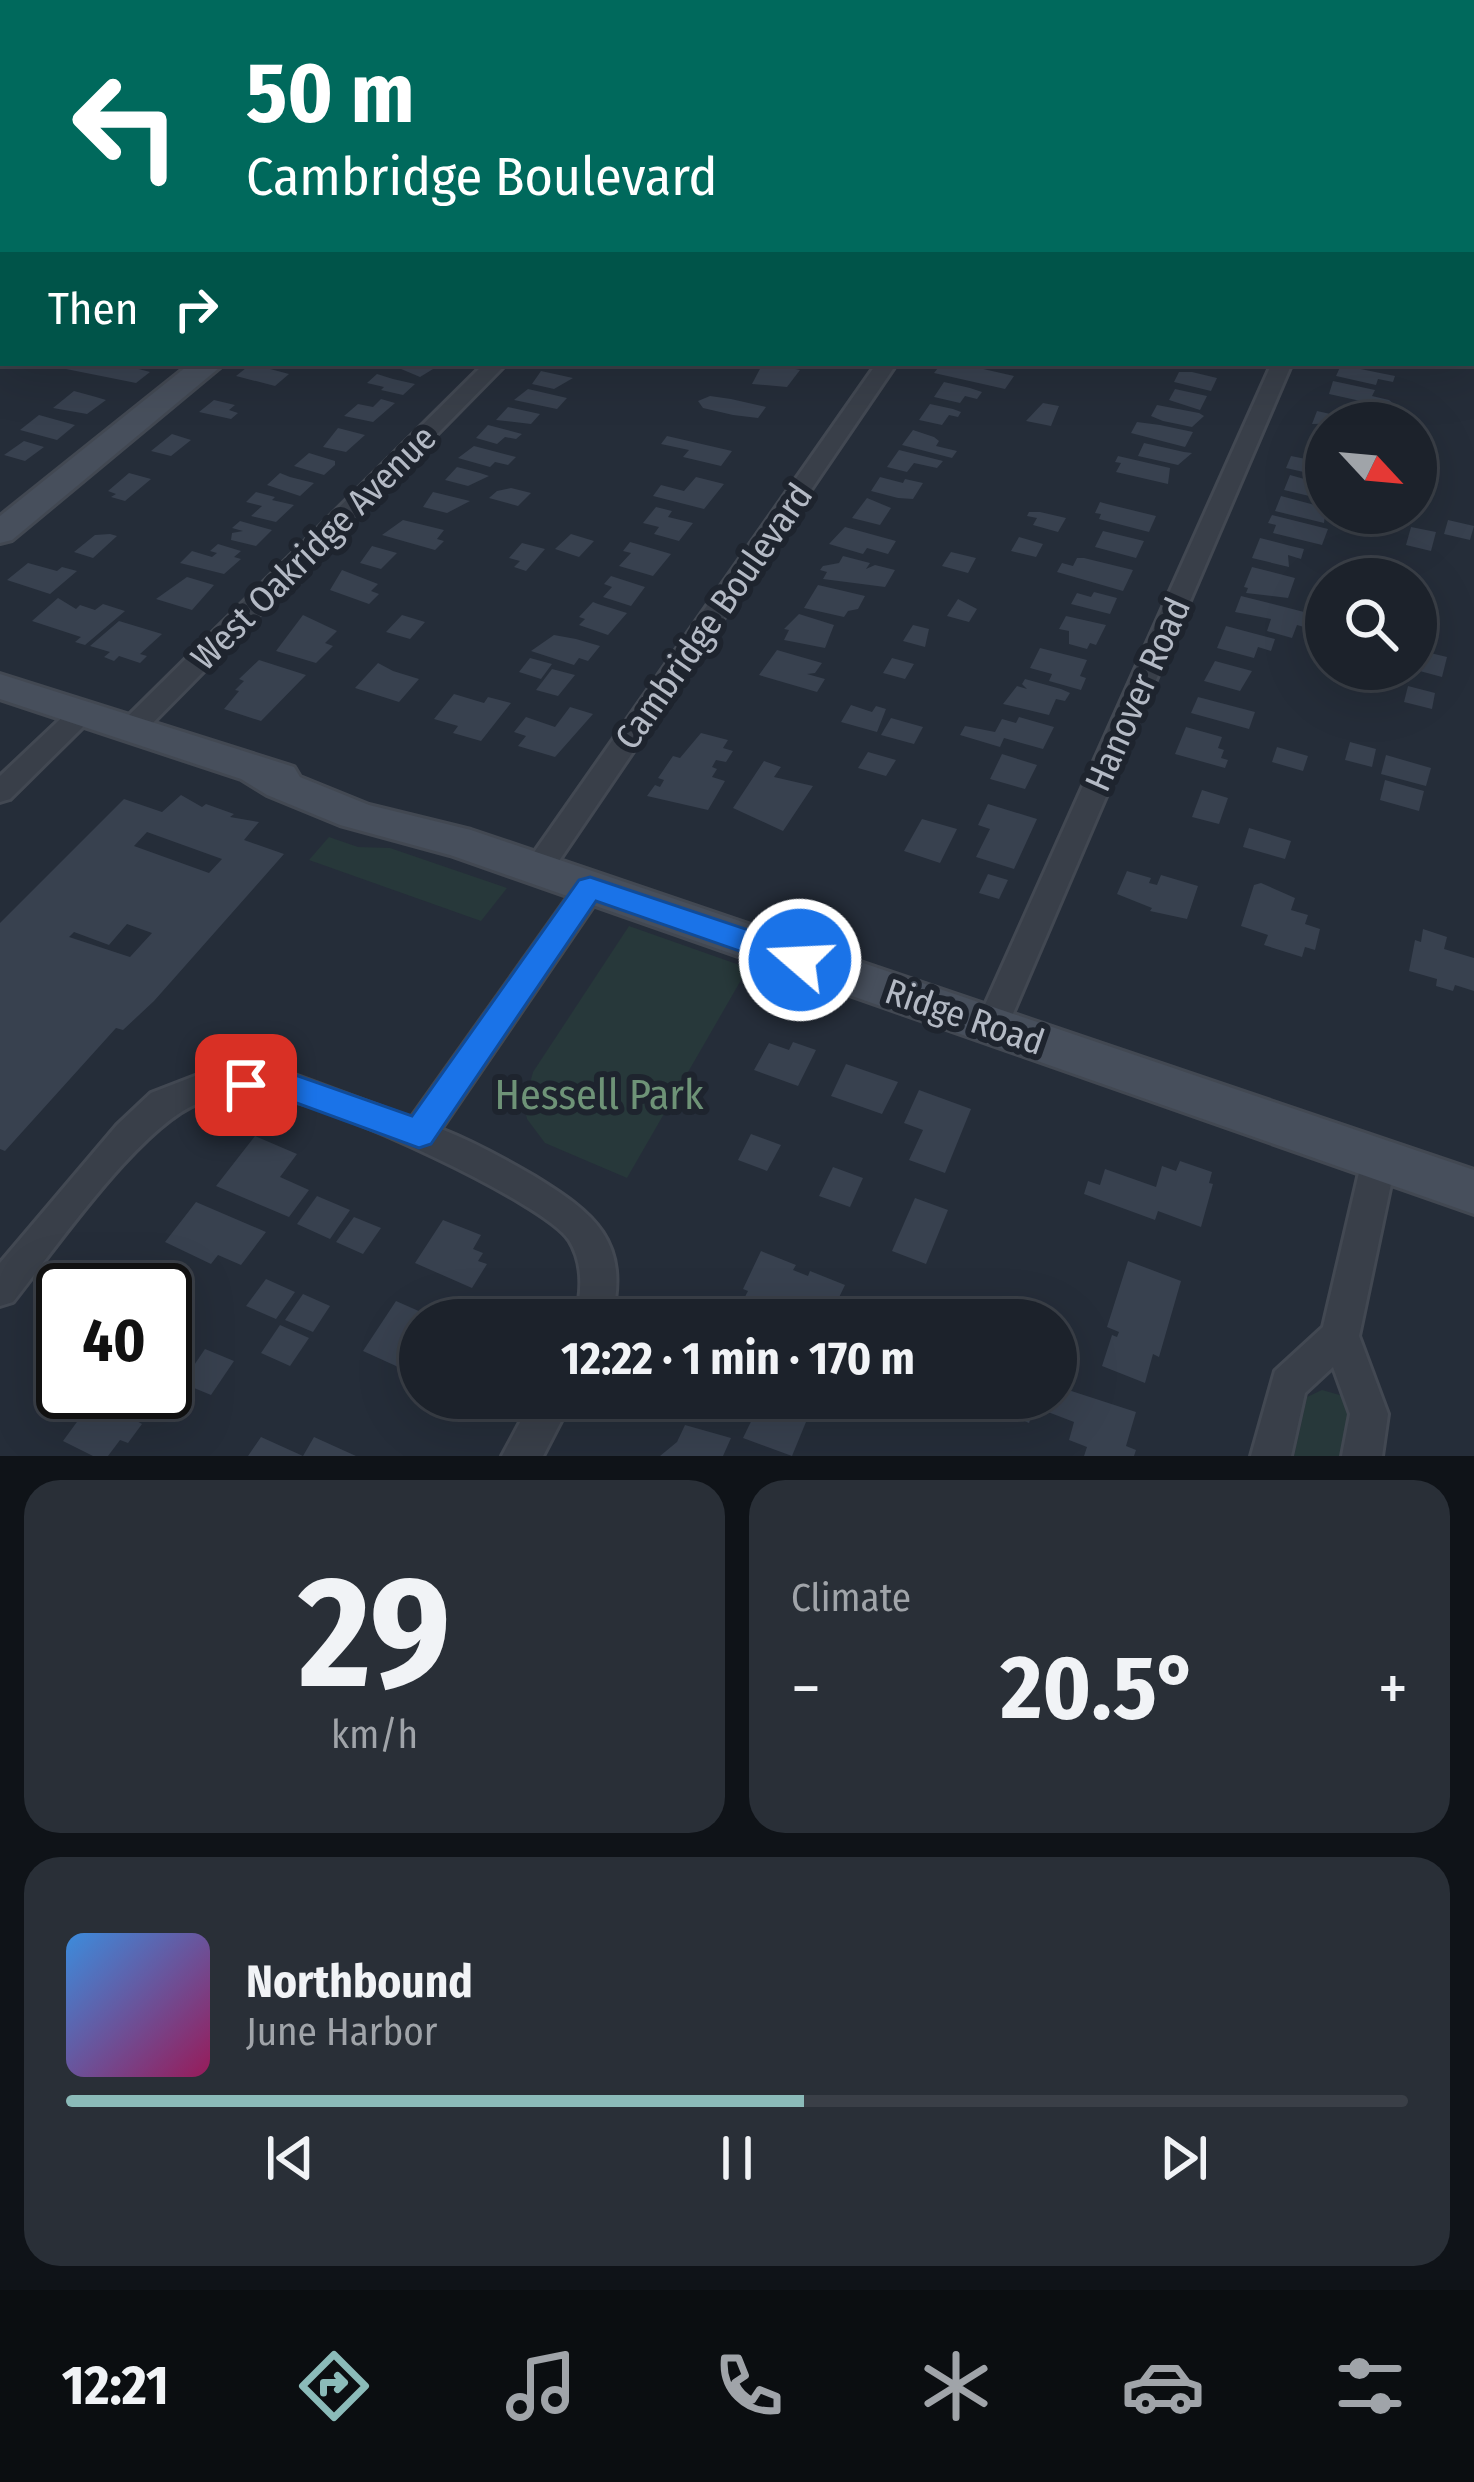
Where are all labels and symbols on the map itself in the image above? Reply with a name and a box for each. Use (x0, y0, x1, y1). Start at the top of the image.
north arrow (1305, 402, 1437, 534)
street label: West Oakridge Avenue (182, 416, 445, 679)
street label: Cambridge Boulevard (606, 475, 822, 758)
street label: Hanover Road (1076, 591, 1200, 798)
position arrow (737, 897, 863, 1023)
street label: Ridge Road (879, 969, 1050, 1065)
pin (195, 1034, 297, 1136)
park label: Hessell Park (494, 1070, 704, 1120)
speed limit sign: 40 (36, 1263, 192, 1419)

